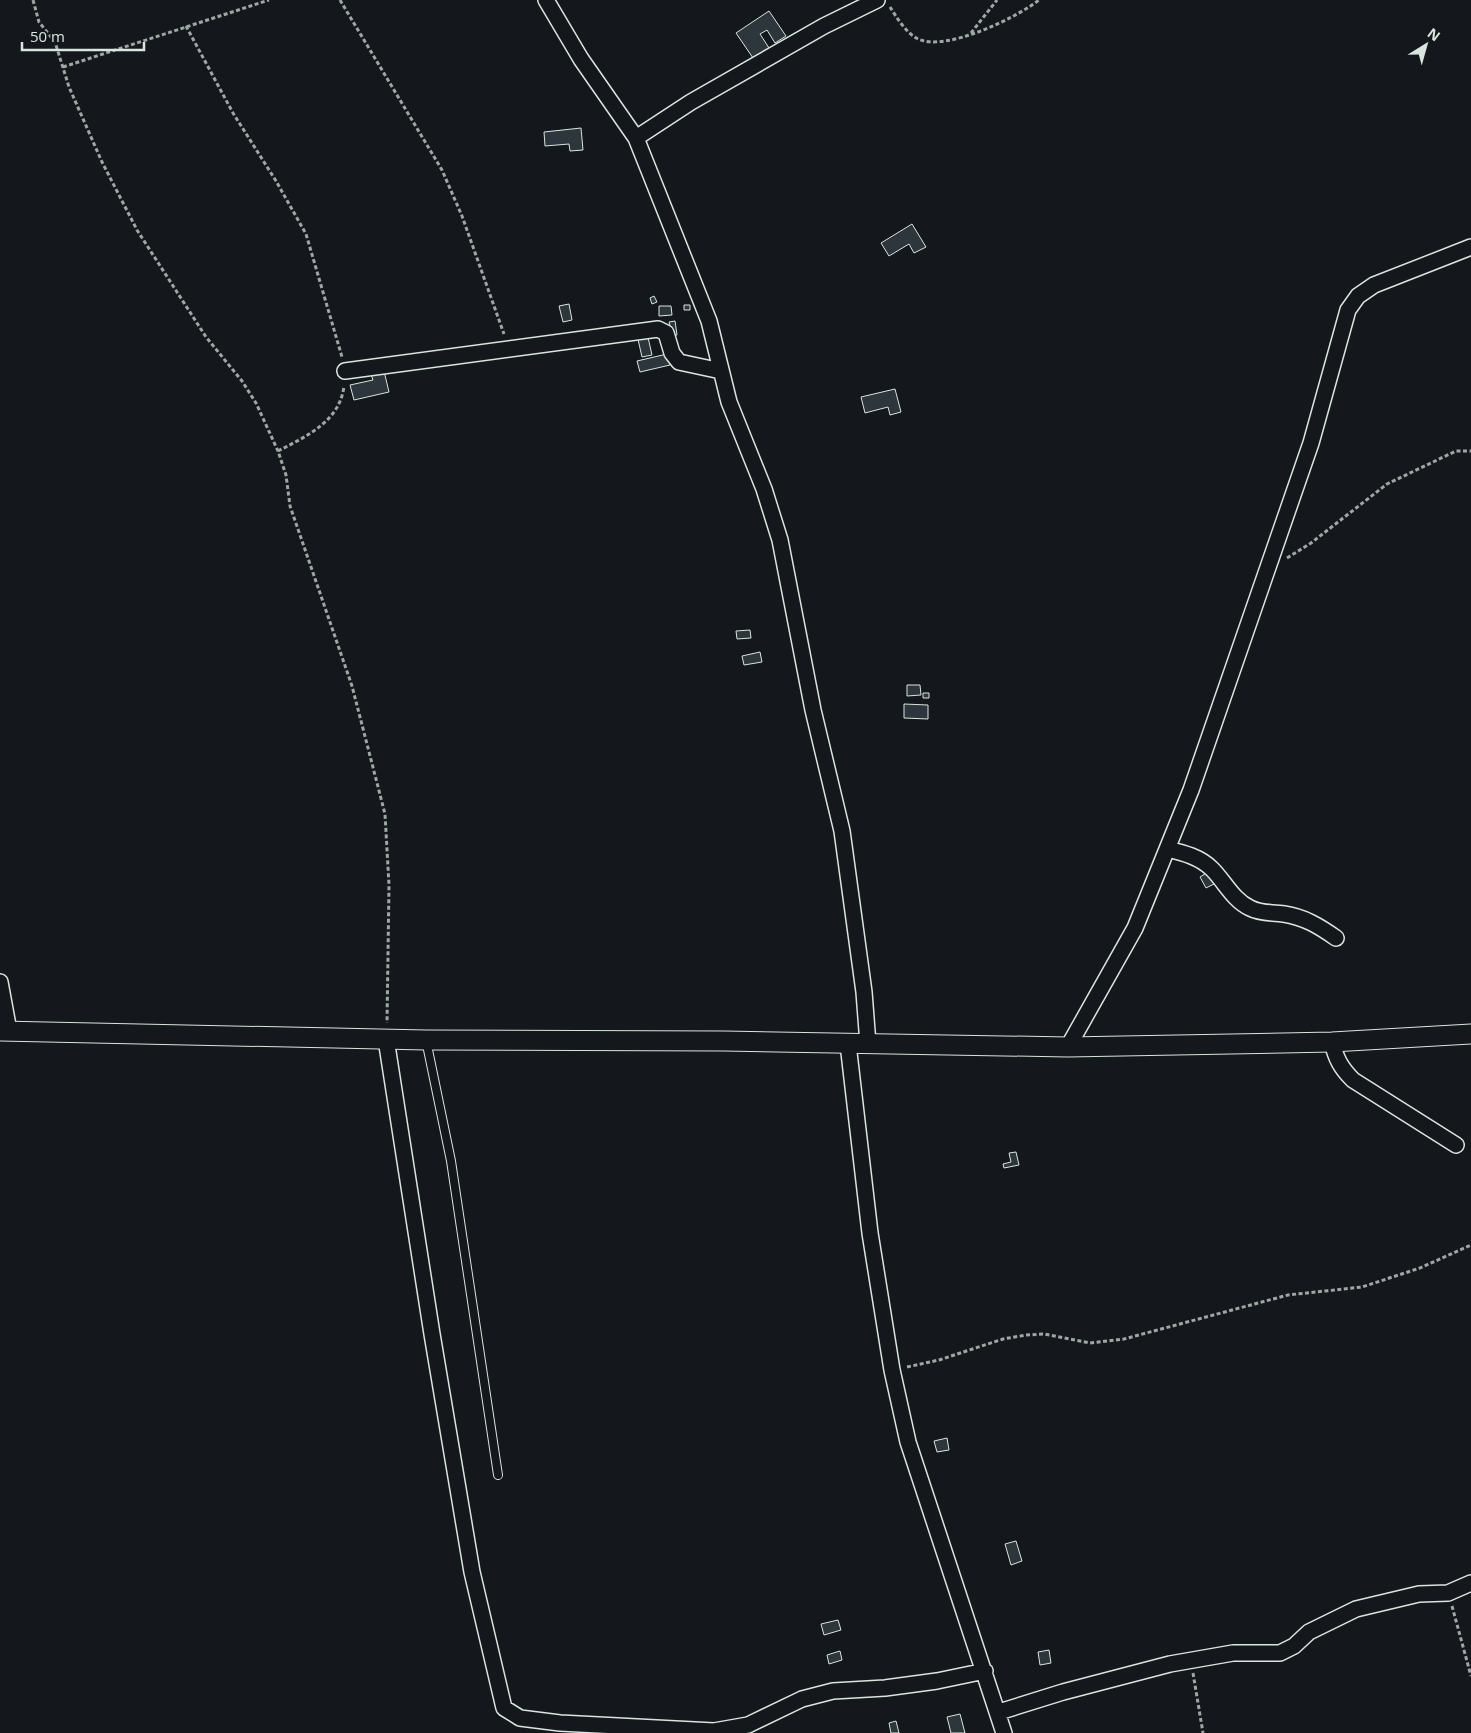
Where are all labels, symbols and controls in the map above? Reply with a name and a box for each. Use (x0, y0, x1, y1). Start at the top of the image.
scale bar (22, 20, 145, 52)
north arrow (1401, 20, 1451, 70)
text: N (1424, 23, 1444, 45)
text: 50 m (30, 26, 65, 46)

